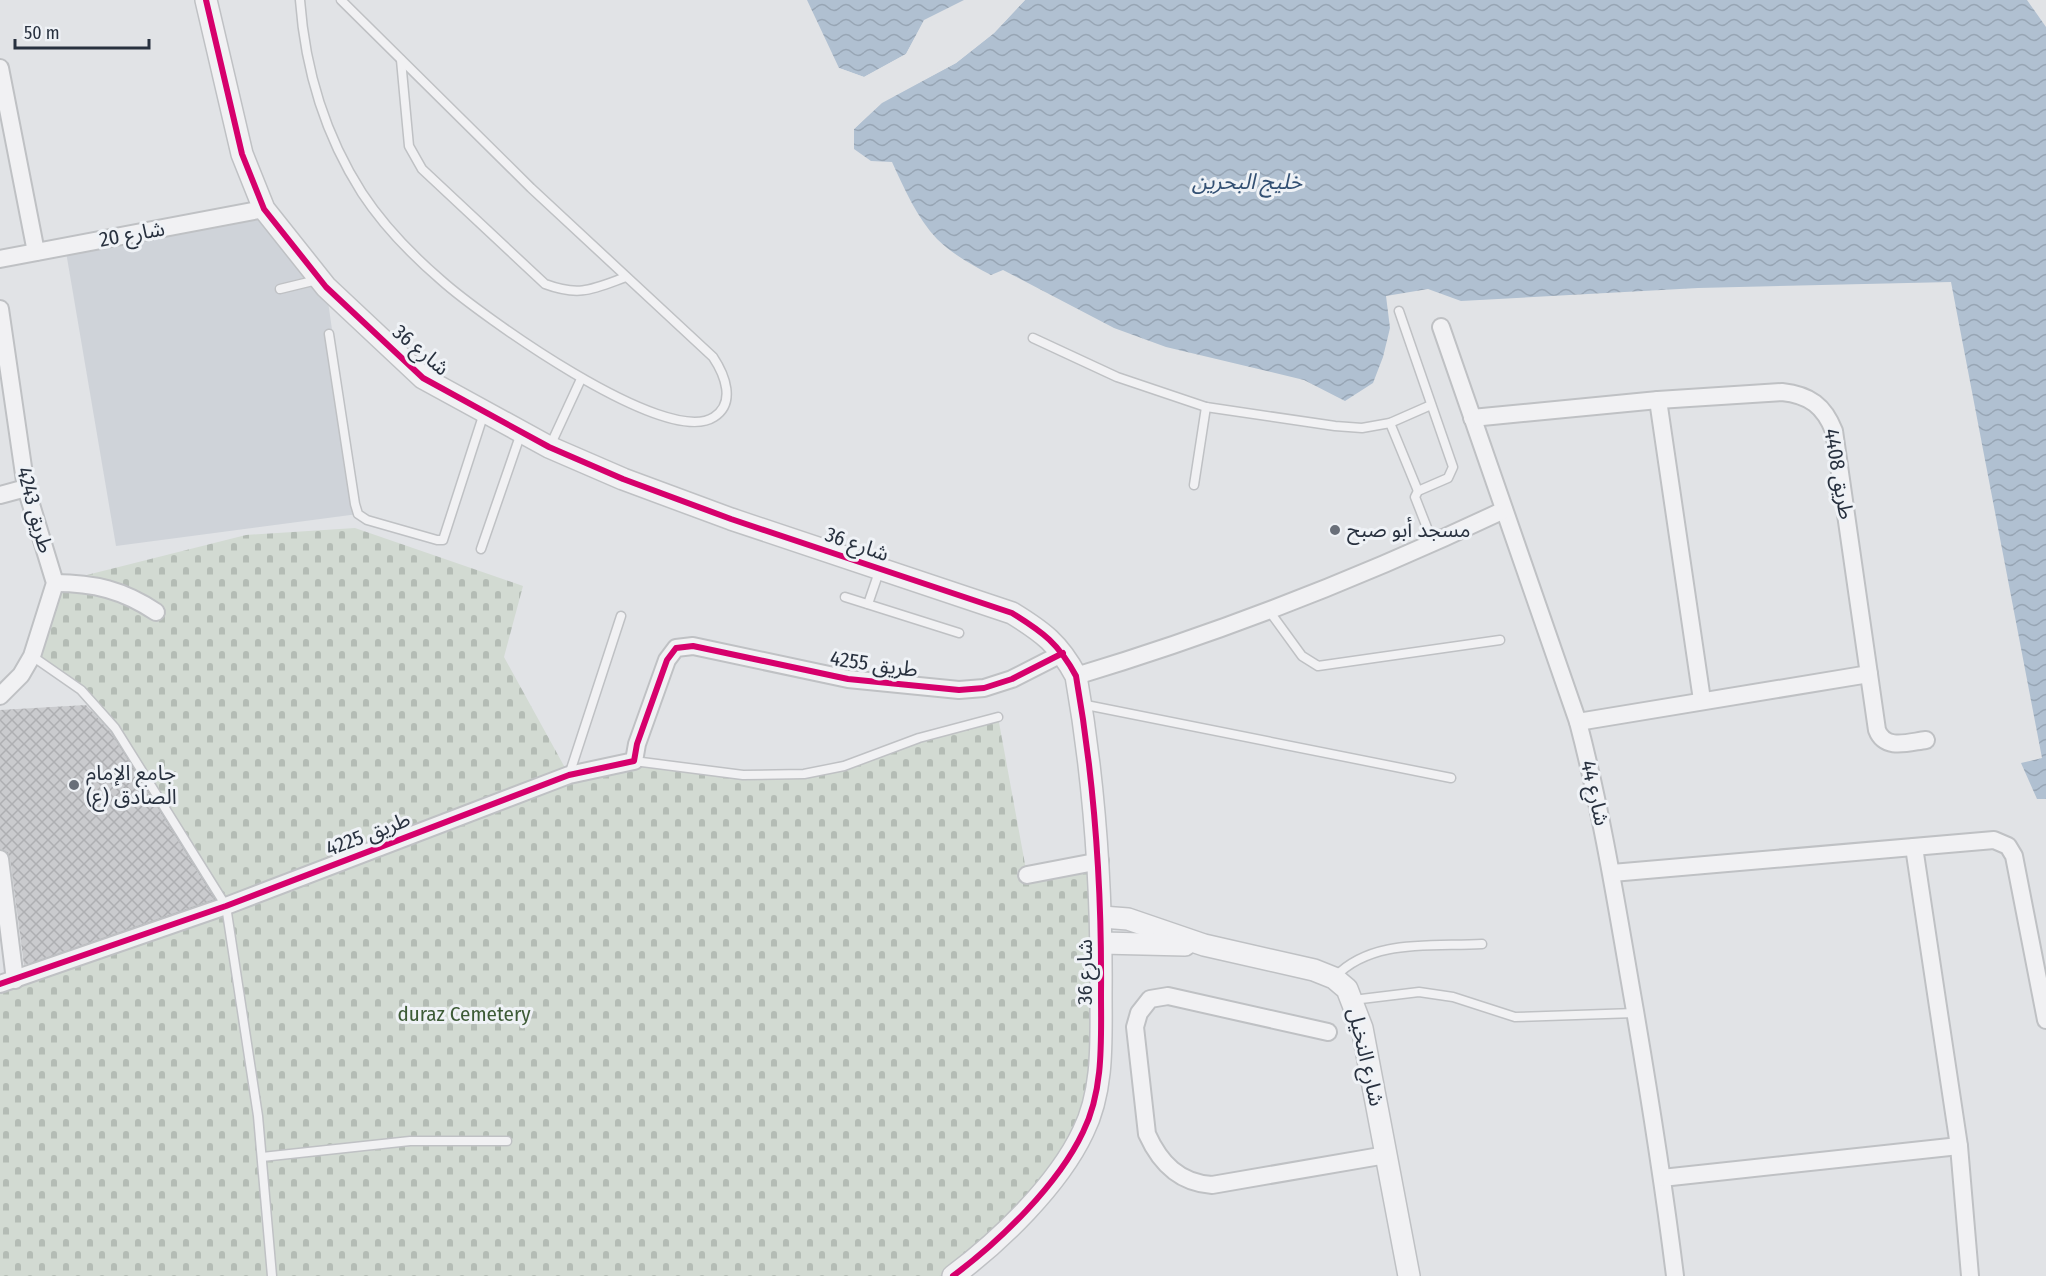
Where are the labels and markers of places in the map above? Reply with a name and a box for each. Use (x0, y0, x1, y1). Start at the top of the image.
place label: مسجد أبو صبح (1347, 517, 1471, 545)
marker: مسجد أبو صبح (1328, 523, 1342, 537)
place label: جامع الإمام الصادق (ع) (86, 760, 177, 812)
marker: جامع الإمام الصادق (ع) (67, 778, 81, 792)

